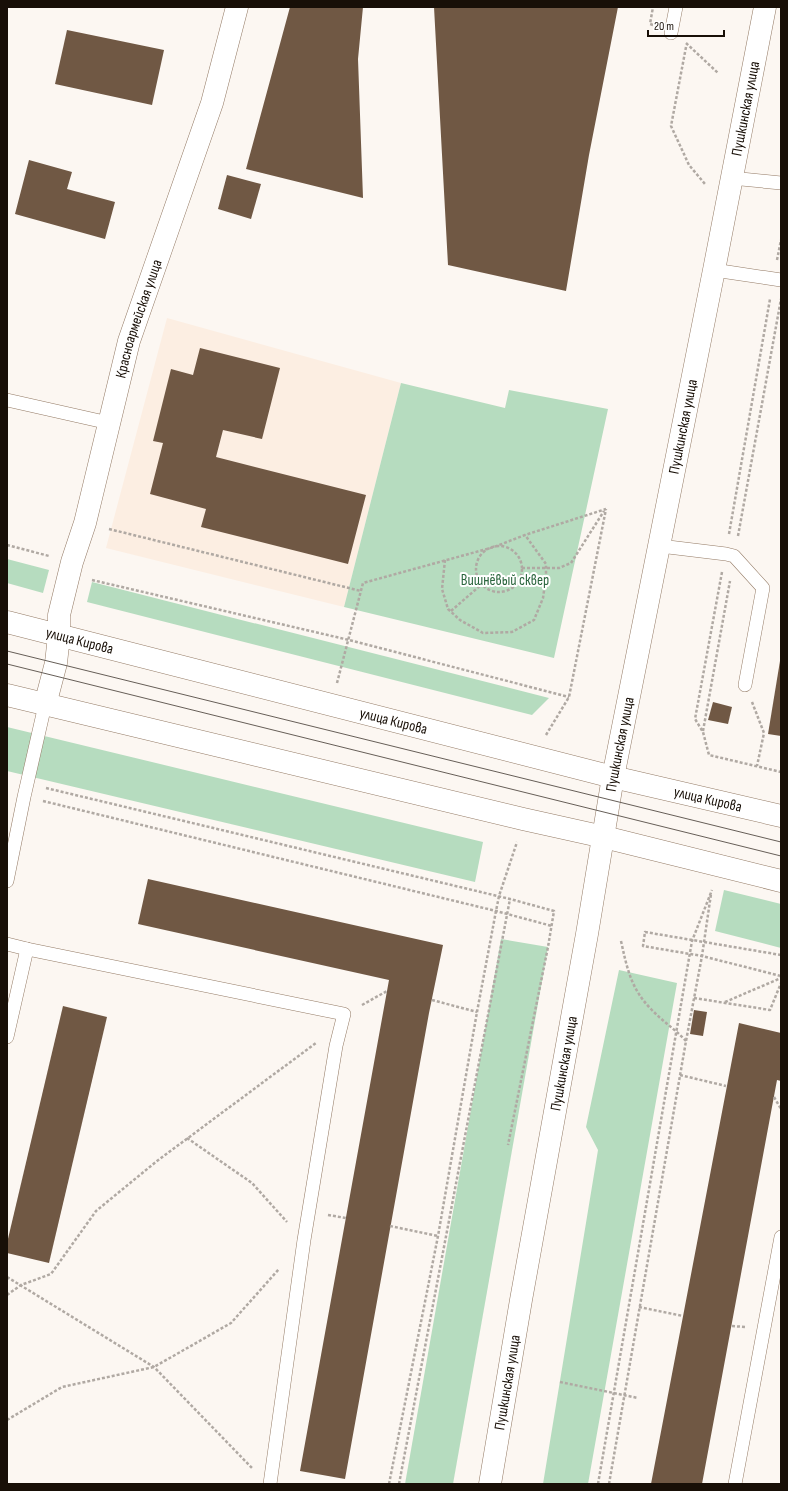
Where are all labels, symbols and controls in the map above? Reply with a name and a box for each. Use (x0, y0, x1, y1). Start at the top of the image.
scale bar (648, 12, 724, 38)
text: 20 m (654, 19, 674, 34)
street label: Пушкинская улица (727, 59, 764, 158)
street label: Красноармейская улица (111, 257, 166, 380)
street label: Пушкинская улица (664, 377, 702, 476)
park label: Вишнёвый сквер (461, 571, 549, 590)
street label: улица Кирова (44, 623, 116, 658)
street label: Пушкинская улица (601, 695, 638, 793)
street label: улица Кирова (358, 703, 430, 739)
street label: улица Кирова (672, 782, 744, 816)
street label: Пушкинская улица (546, 1014, 582, 1112)
street label: Пушкинская улица (490, 1333, 525, 1431)

